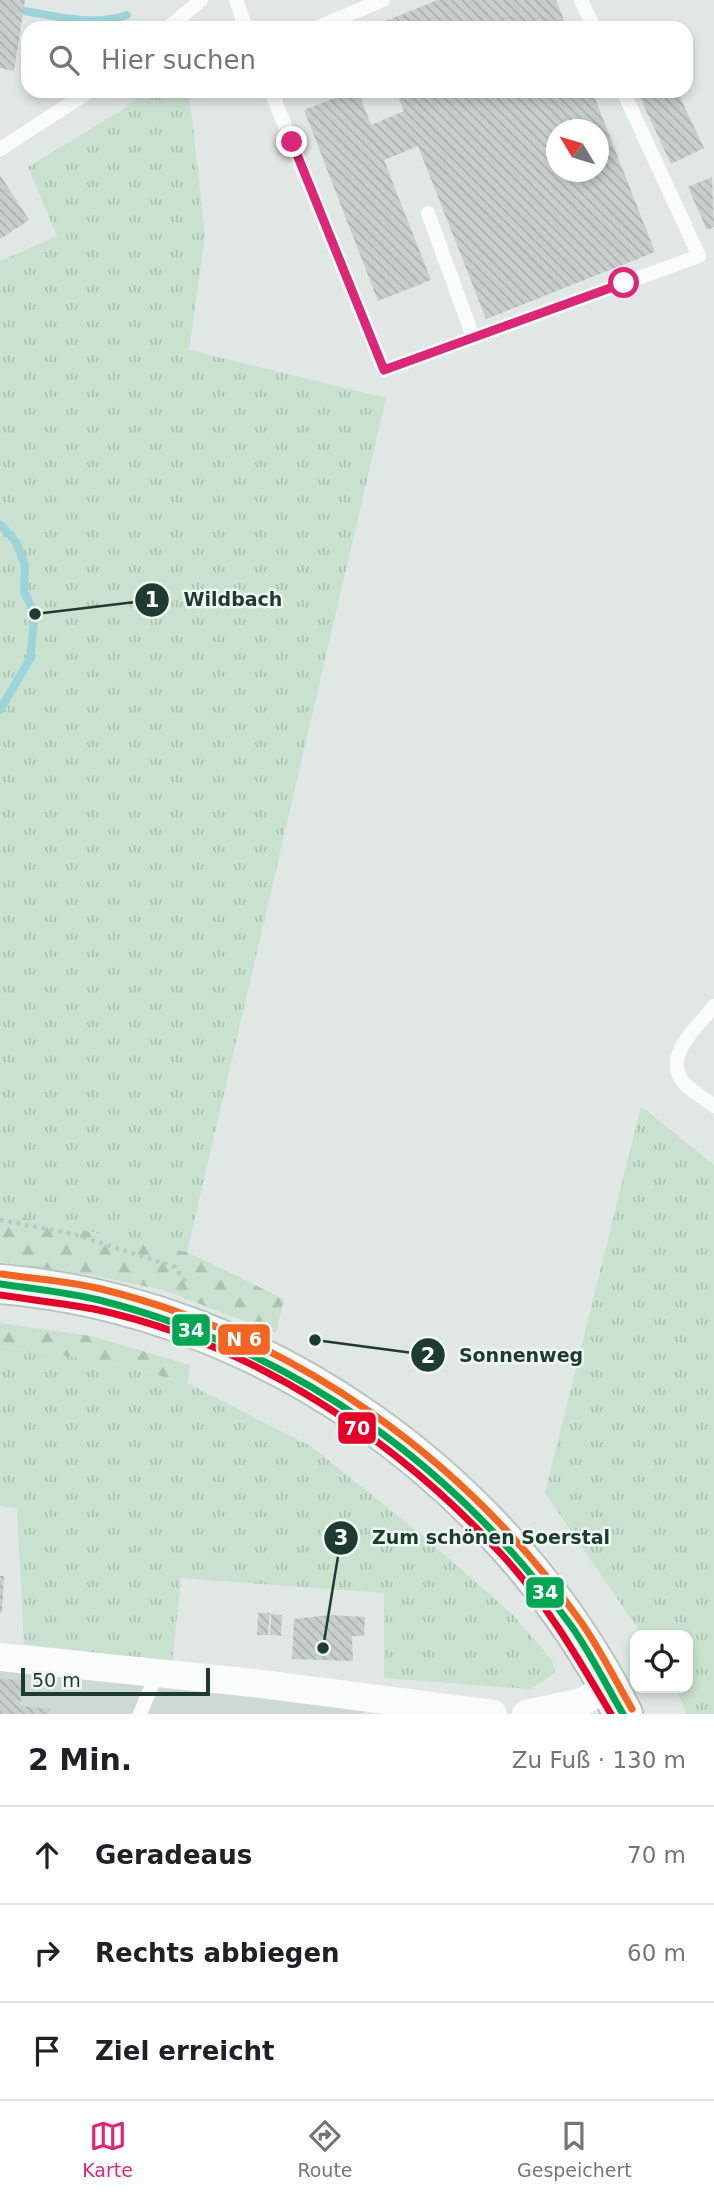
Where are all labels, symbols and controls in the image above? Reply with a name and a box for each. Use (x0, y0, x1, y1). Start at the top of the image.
search box (21, 21, 693, 98)
icon: search (45, 41, 83, 79)
text: Hier suchen (101, 45, 256, 75)
north arrow (546, 119, 609, 182)
route end (276, 126, 307, 157)
route start (608, 267, 639, 298)
callout: Wildbach (135, 580, 296, 620)
text: 1 (145, 588, 159, 612)
text: Wildbach (184, 588, 282, 610)
line badge: 34 (171, 1313, 211, 1347)
text: 34 (178, 1319, 204, 1341)
line badge: N 6 (217, 1323, 271, 1356)
text: N 6 (226, 1328, 262, 1350)
callout: Sonnenweg (410, 1335, 598, 1375)
text: 2 (421, 1344, 435, 1368)
text: Sonnenweg (459, 1344, 583, 1366)
line badge: 70 (337, 1411, 377, 1445)
text: 70 (344, 1417, 370, 1439)
callout: Zum schönen Soerstal (323, 1518, 624, 1558)
text: 3 (334, 1526, 348, 1550)
text: Zum schönen Soerstal (372, 1526, 610, 1548)
line badge: 34 (525, 1576, 565, 1609)
text: 34 (532, 1581, 558, 1603)
map controls (630, 1630, 693, 1693)
button: locate (630, 1630, 693, 1693)
scale bar (21, 1665, 210, 1697)
text: 50 m (32, 1669, 81, 1691)
text: 2 Min. (28, 1742, 132, 1777)
text: Zu Fuß · 130 m (512, 1747, 686, 1773)
icon: ahead (28, 1836, 66, 1874)
text: Geradeaus (95, 1840, 252, 1870)
text: 70 m (627, 1842, 686, 1868)
icon: right (28, 1934, 66, 1972)
text: Rechts abbiegen (95, 1938, 340, 1968)
text: 60 m (627, 1940, 686, 1966)
icon: arrive (28, 2032, 66, 2070)
text: Ziel erreicht (95, 2036, 275, 2066)
tab: Karte (82, 2117, 133, 2181)
tab: Route (297, 2117, 353, 2181)
tab: Gespeichert (517, 2117, 632, 2181)

